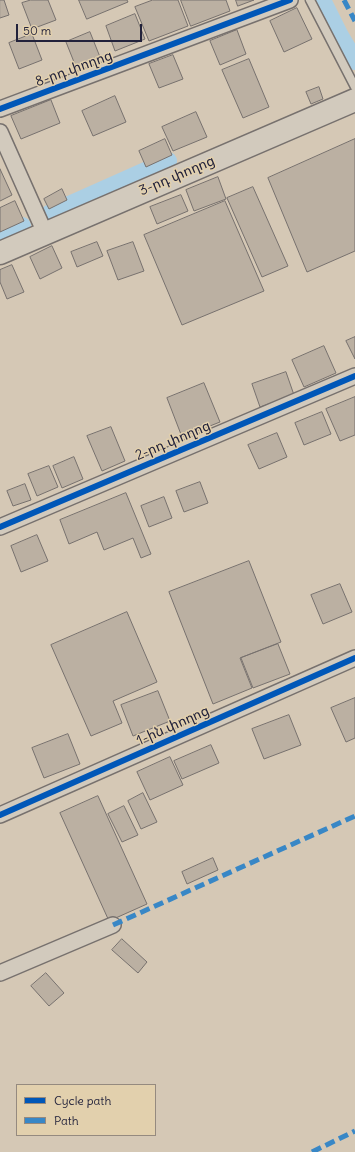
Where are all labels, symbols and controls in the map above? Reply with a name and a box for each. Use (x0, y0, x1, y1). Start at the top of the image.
scale bar (18, 16, 144, 42)
text: 50 m (23, 23, 51, 38)
street label: 8-րդ փողոց (33, 47, 115, 91)
street label: 3-րդ փողոց (137, 152, 217, 200)
street label: 2-րդ փողոց (133, 418, 213, 464)
street label: 1-ին փողոց (134, 703, 212, 749)
legend (16, 1084, 156, 1136)
text: Cycle path (54, 1093, 111, 1108)
text: Path (54, 1113, 79, 1128)

